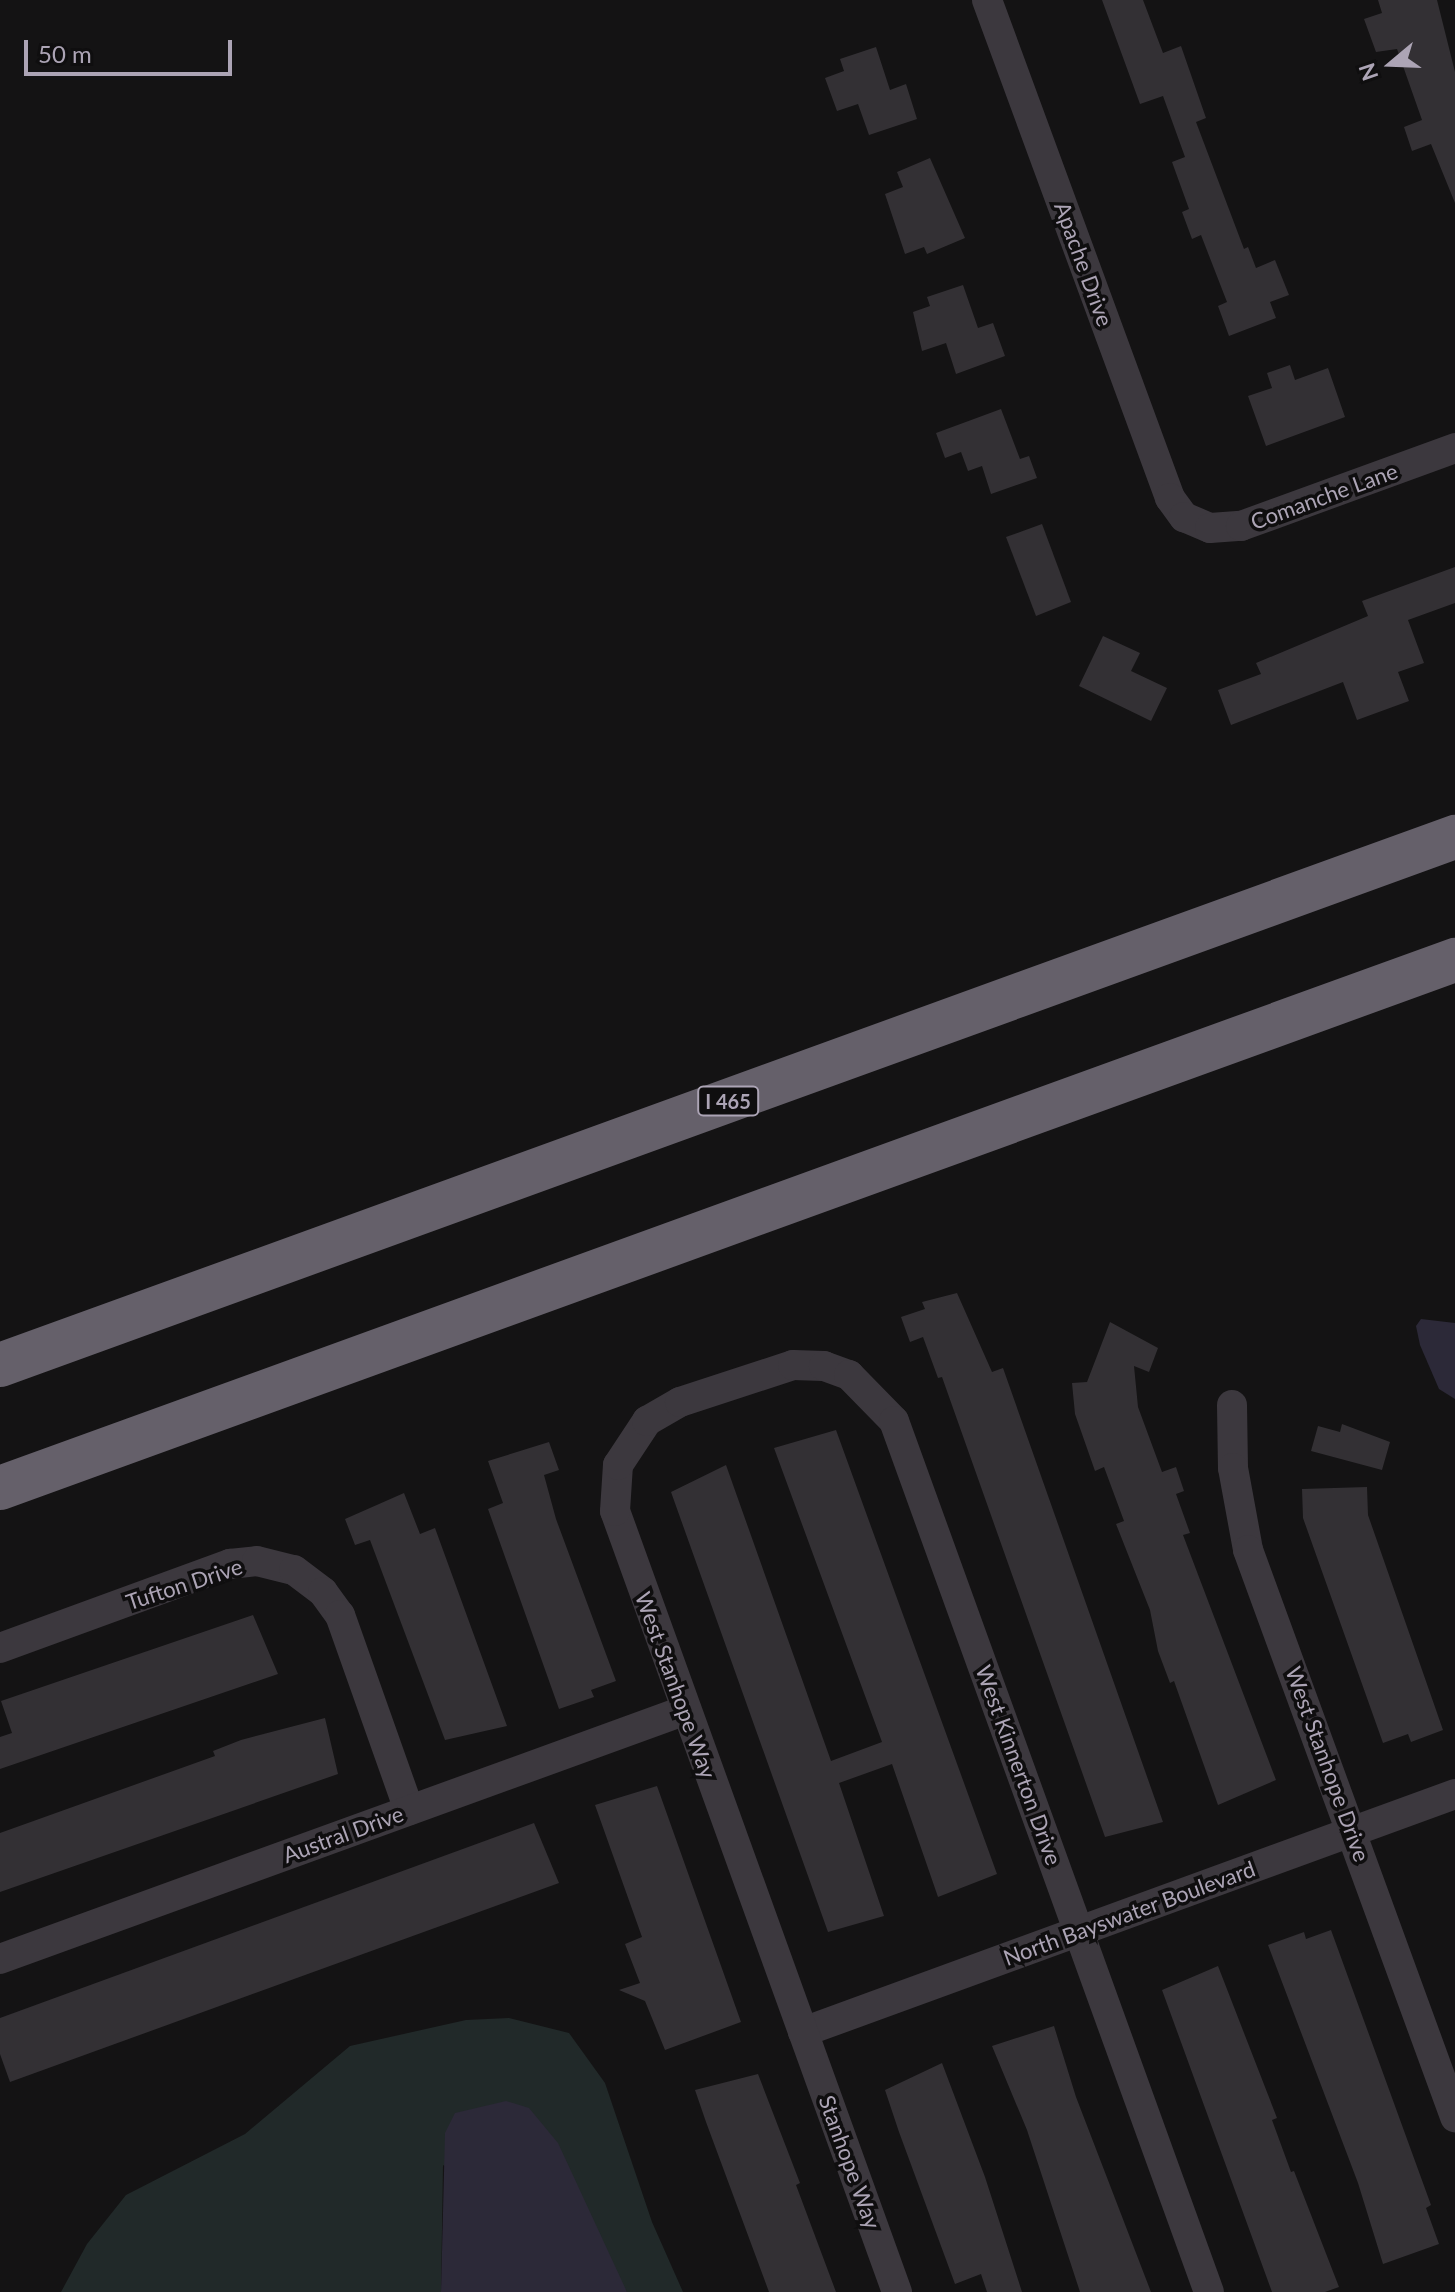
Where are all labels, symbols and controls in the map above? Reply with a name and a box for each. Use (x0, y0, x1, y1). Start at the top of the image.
scale bar (28, 24, 236, 74)
north arrow (1351, 24, 1431, 104)
text: 50 m (38, 39, 92, 68)
text: N (1352, 60, 1383, 84)
street label: Apache Drive (1049, 198, 1119, 330)
street label: Comanche Lane (1247, 457, 1401, 535)
road number: I 465 (696, 1085, 760, 1117)
street label: Tufton Drive (122, 1553, 246, 1615)
street label: West Stanhope Way (630, 1588, 722, 1782)
street label: West Kinnerton Drive (971, 1661, 1067, 1869)
street label: West Stanhope Drive (1280, 1663, 1376, 1865)
street label: Austral Drive (279, 1800, 407, 1868)
street label: North Bayswater Boulevard (999, 1855, 1259, 1971)
street label: Stanhope Way (814, 2092, 886, 2232)

